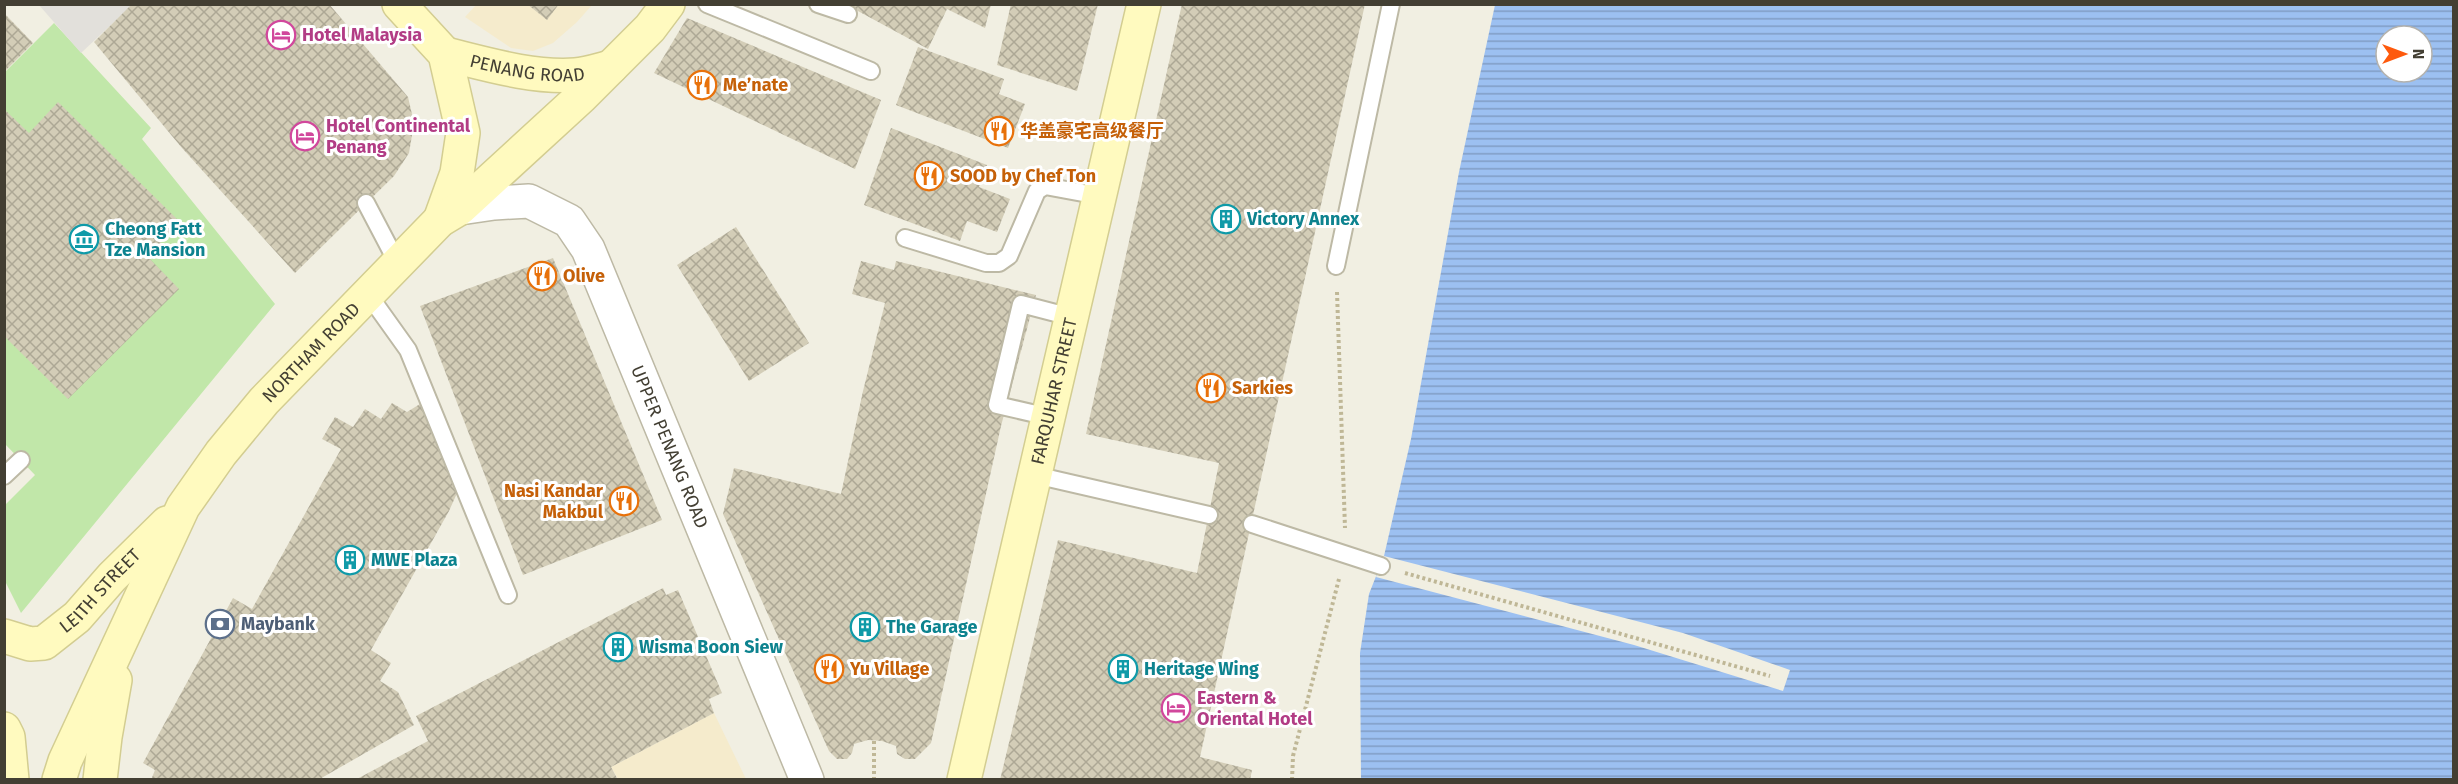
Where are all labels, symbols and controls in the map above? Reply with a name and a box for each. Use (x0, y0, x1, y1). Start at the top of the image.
hotel icon: Hotel Malaysia (265, 19, 297, 51)
place label: Hotel Malaysia (302, 24, 422, 46)
north arrow (2374, 24, 2434, 84)
text: N (2409, 49, 2428, 59)
street label: PENANG ROAD (467, 50, 586, 87)
restaurant icon: Me’nate (686, 69, 718, 101)
place label: Me’nate (723, 74, 788, 96)
place label: Hotel Continental Penang (326, 115, 471, 158)
restaurant icon: 华盖豪宅高级餐厅 (983, 115, 1015, 147)
hotel icon: Hotel Continental Penang (289, 120, 321, 152)
place label: 华盖豪宅高级餐厅 (1020, 120, 1164, 142)
restaurant icon: SOOD by Chef Ton (913, 160, 945, 192)
place label: SOOD by Chef Ton (950, 165, 1096, 187)
building icon: Victory Annex (1210, 203, 1242, 235)
place label: Victory Annex (1246, 208, 1360, 230)
place label: Cheong Fatt Tze Mansion (105, 218, 205, 261)
museum icon: Cheong Fatt Tze Mansion (68, 223, 100, 255)
restaurant icon: Olive (526, 260, 558, 292)
place label: Olive (563, 265, 605, 287)
street label: NORTHAM ROAD (258, 298, 365, 407)
street label: FARQUHAR STREET (1027, 315, 1082, 467)
street label: UPPER PENANG ROAD (626, 362, 713, 532)
restaurant icon: Sarkies (1195, 372, 1227, 404)
place label: Sarkies (1232, 377, 1293, 399)
place label: Nasi Kandar Makbul (504, 480, 604, 523)
restaurant icon: Nasi Kandar Makbul (608, 485, 640, 517)
street label: LEITH STREET (55, 544, 146, 638)
building icon: MWE Plaza (334, 544, 366, 576)
place label: MWE Plaza (371, 549, 458, 571)
bank icon: Maybank (204, 608, 236, 640)
building icon: The Garage (849, 611, 881, 643)
place label: Maybank (241, 613, 316, 635)
place label: The Garage (886, 616, 978, 638)
building icon: Wisma Boon Siew (602, 631, 634, 663)
place label: Wisma Boon Siew (639, 636, 783, 658)
restaurant icon: Yu Village (813, 653, 845, 685)
building icon: Heritage Wing (1107, 653, 1139, 685)
place label: Yu Village (849, 658, 929, 680)
place label: Heritage Wing (1144, 658, 1259, 680)
place label: Eastern & Oriental Hotel (1197, 687, 1313, 730)
hotel icon: Eastern & Oriental Hotel (1160, 692, 1192, 724)

